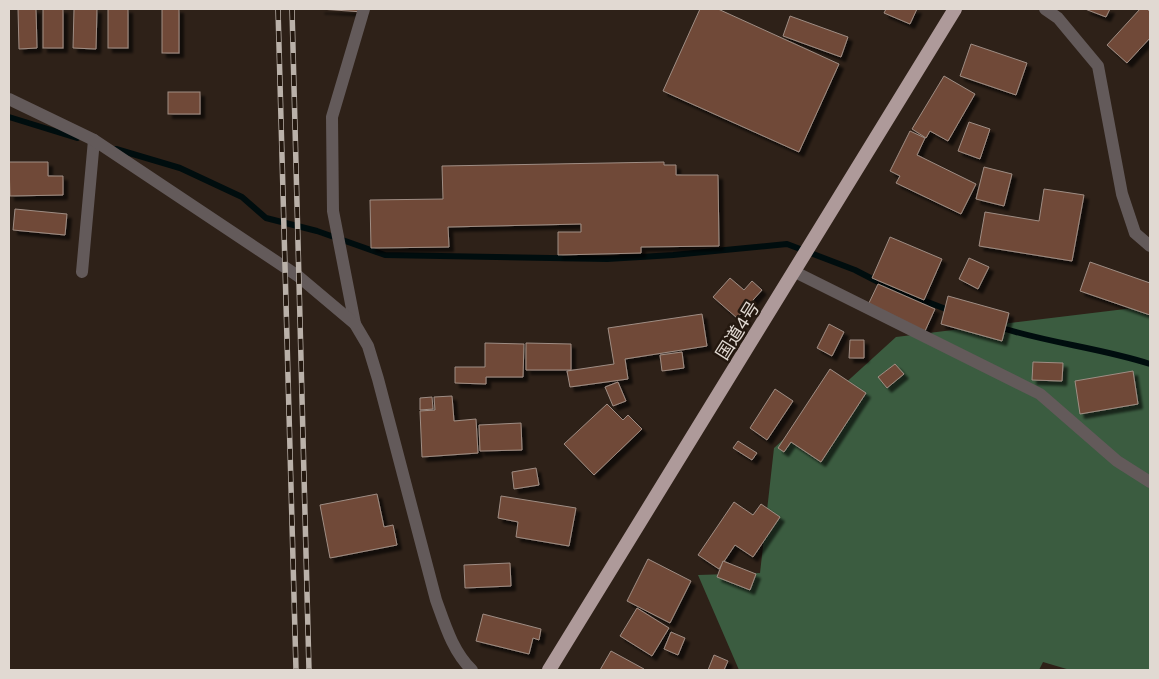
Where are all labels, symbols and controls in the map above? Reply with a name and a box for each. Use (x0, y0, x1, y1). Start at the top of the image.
street label: 国道4号 (710, 297, 764, 363)

